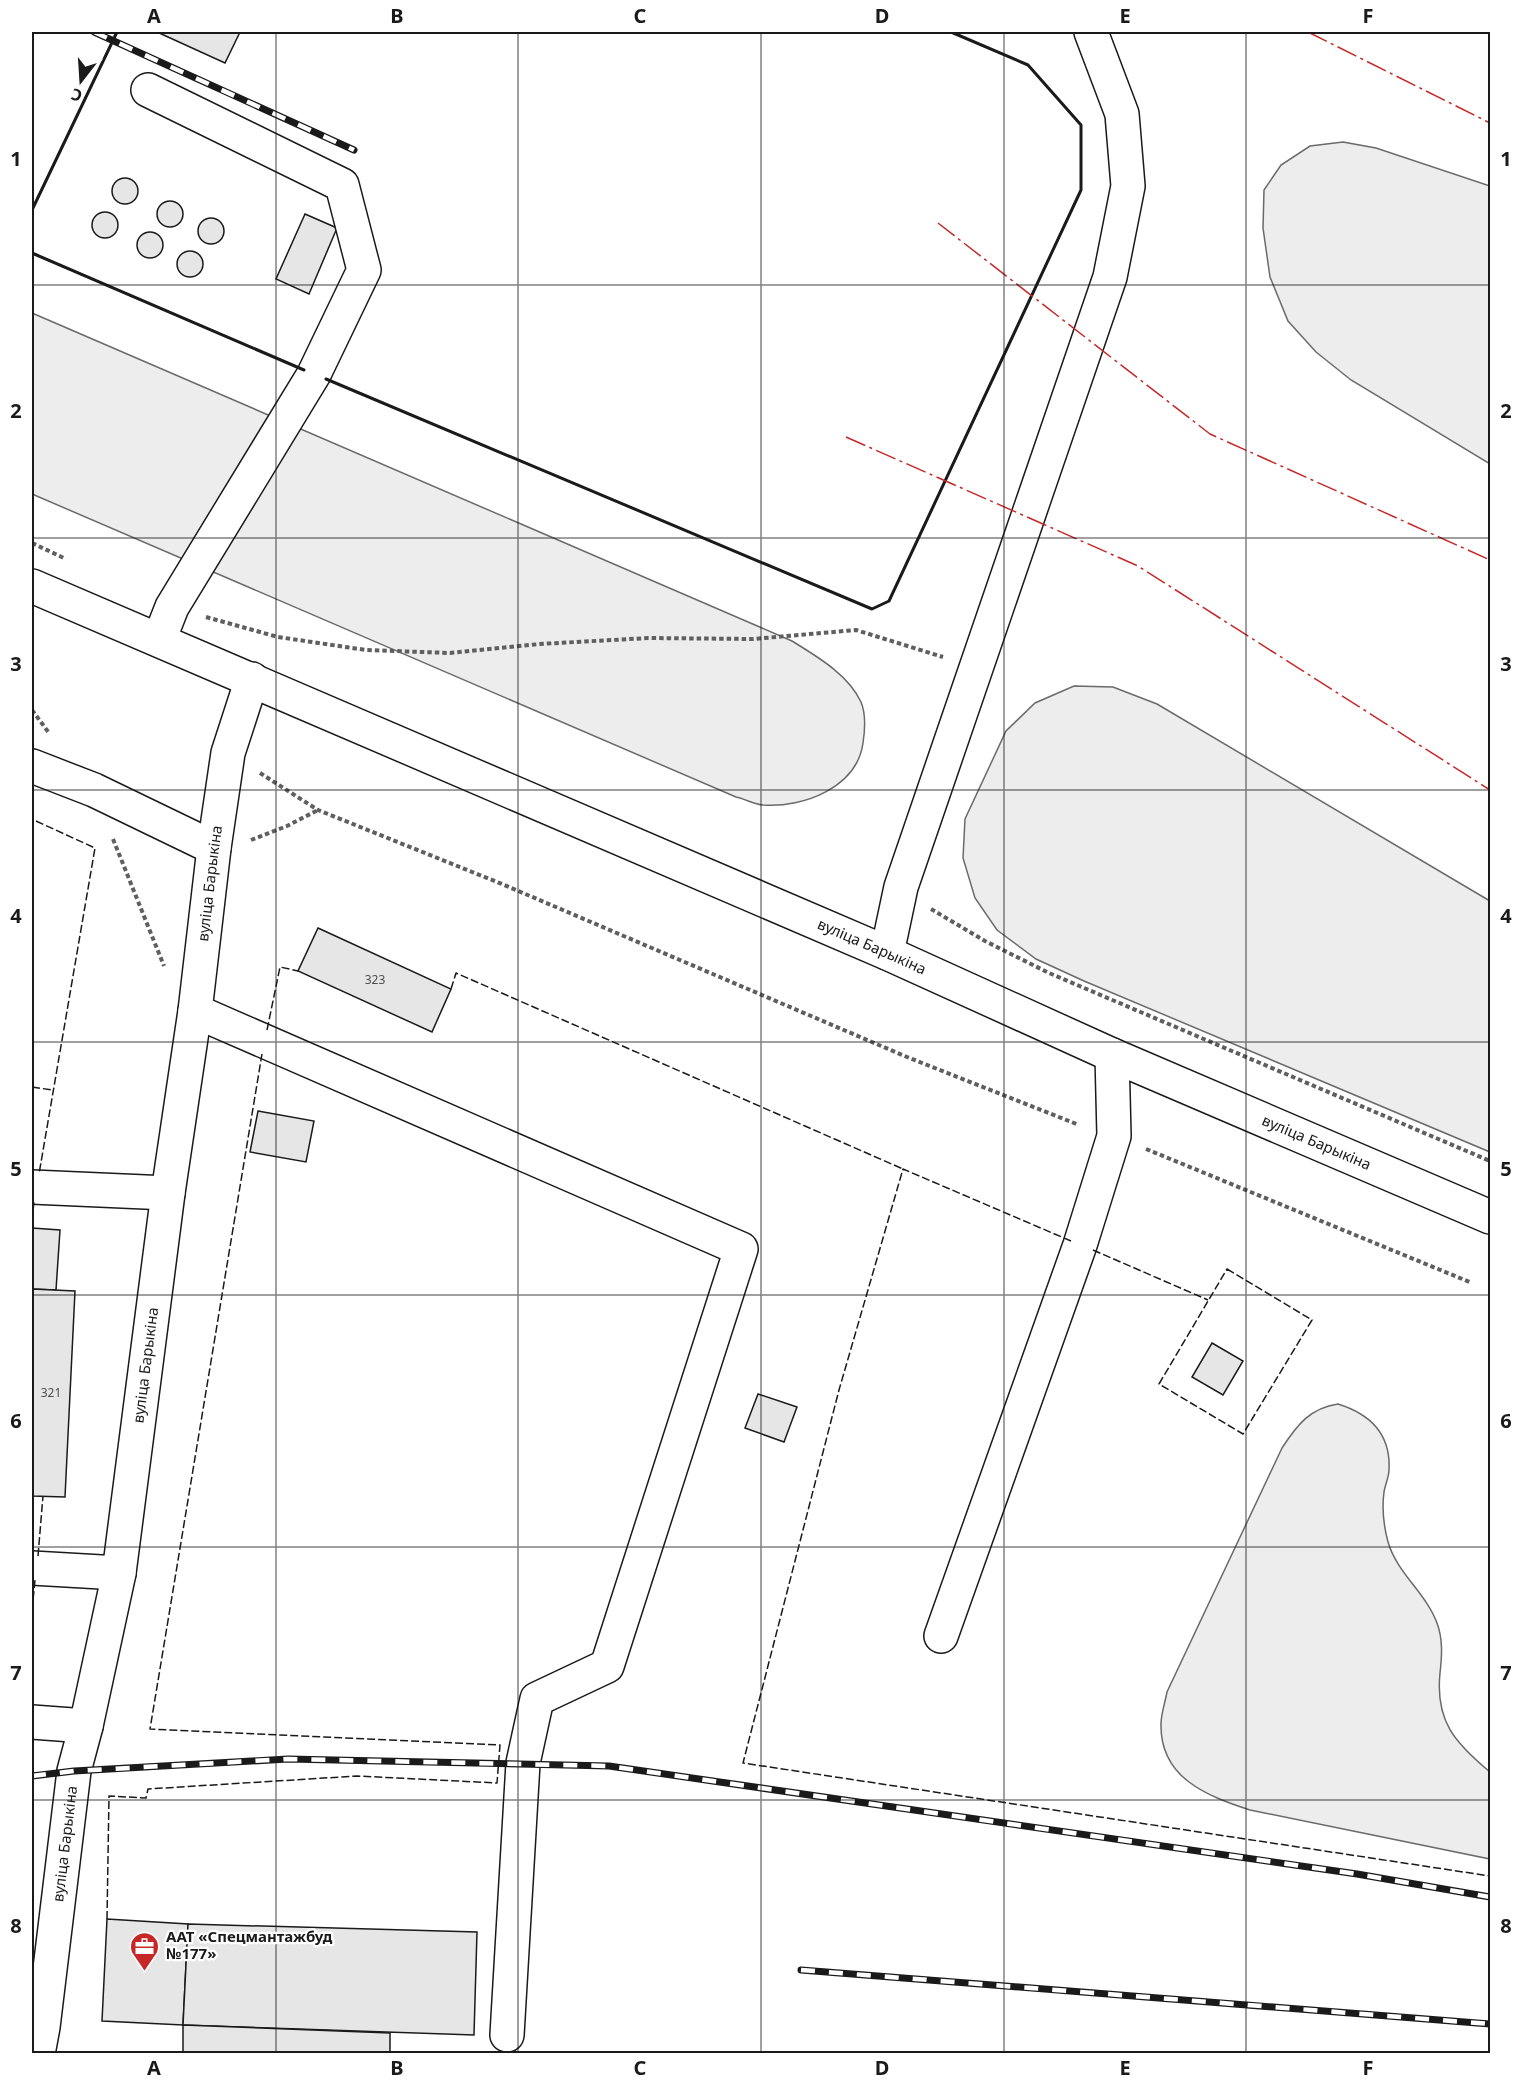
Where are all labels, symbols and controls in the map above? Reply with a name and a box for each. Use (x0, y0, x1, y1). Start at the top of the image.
text: A (147, 2, 161, 29)
text: B (390, 2, 404, 29)
text: C (634, 2, 647, 29)
text: D (875, 2, 889, 29)
text: E (1119, 2, 1131, 29)
text: F (1363, 2, 1373, 29)
north arrow (51, 51, 111, 111)
text: С (68, 83, 85, 107)
text: 1 (10, 145, 22, 172)
text: 1 (1500, 145, 1512, 172)
text: 2 (10, 397, 22, 424)
text: 2 (1500, 397, 1512, 424)
text: 3 (10, 650, 22, 677)
text: 3 (1500, 650, 1512, 677)
street label: вуліца Барыкіна (192, 824, 226, 942)
text: 4 (10, 902, 22, 929)
text: 4 (1500, 902, 1512, 929)
street label: вуліца Барыкіна (815, 913, 930, 979)
house number: 323 (365, 971, 385, 988)
street label: вуліца Барыкіна (1259, 1110, 1375, 1174)
text: 5 (10, 1155, 22, 1182)
text: 5 (1500, 1155, 1512, 1182)
street label: вуліца Барыкіна (127, 1306, 162, 1424)
house number: 321 (41, 1384, 61, 1401)
text: 6 (10, 1407, 22, 1434)
text: 6 (1500, 1407, 1512, 1434)
text: 7 (10, 1659, 22, 1686)
text: 7 (1500, 1659, 1512, 1686)
street label: вуліца Барыкіна (47, 1784, 81, 1903)
text: 8 (10, 1912, 22, 1939)
text: 8 (1500, 1912, 1512, 1939)
place label: ААТ «Спецмантажбуд №177» (166, 1926, 333, 1963)
office icon: ААТ «Спецмантажбуд №177» (129, 1930, 161, 1972)
text: A (147, 2054, 161, 2081)
text: B (390, 2054, 404, 2081)
text: C (634, 2054, 647, 2081)
text: D (875, 2054, 889, 2081)
text: E (1119, 2054, 1131, 2081)
text: F (1363, 2054, 1373, 2081)

